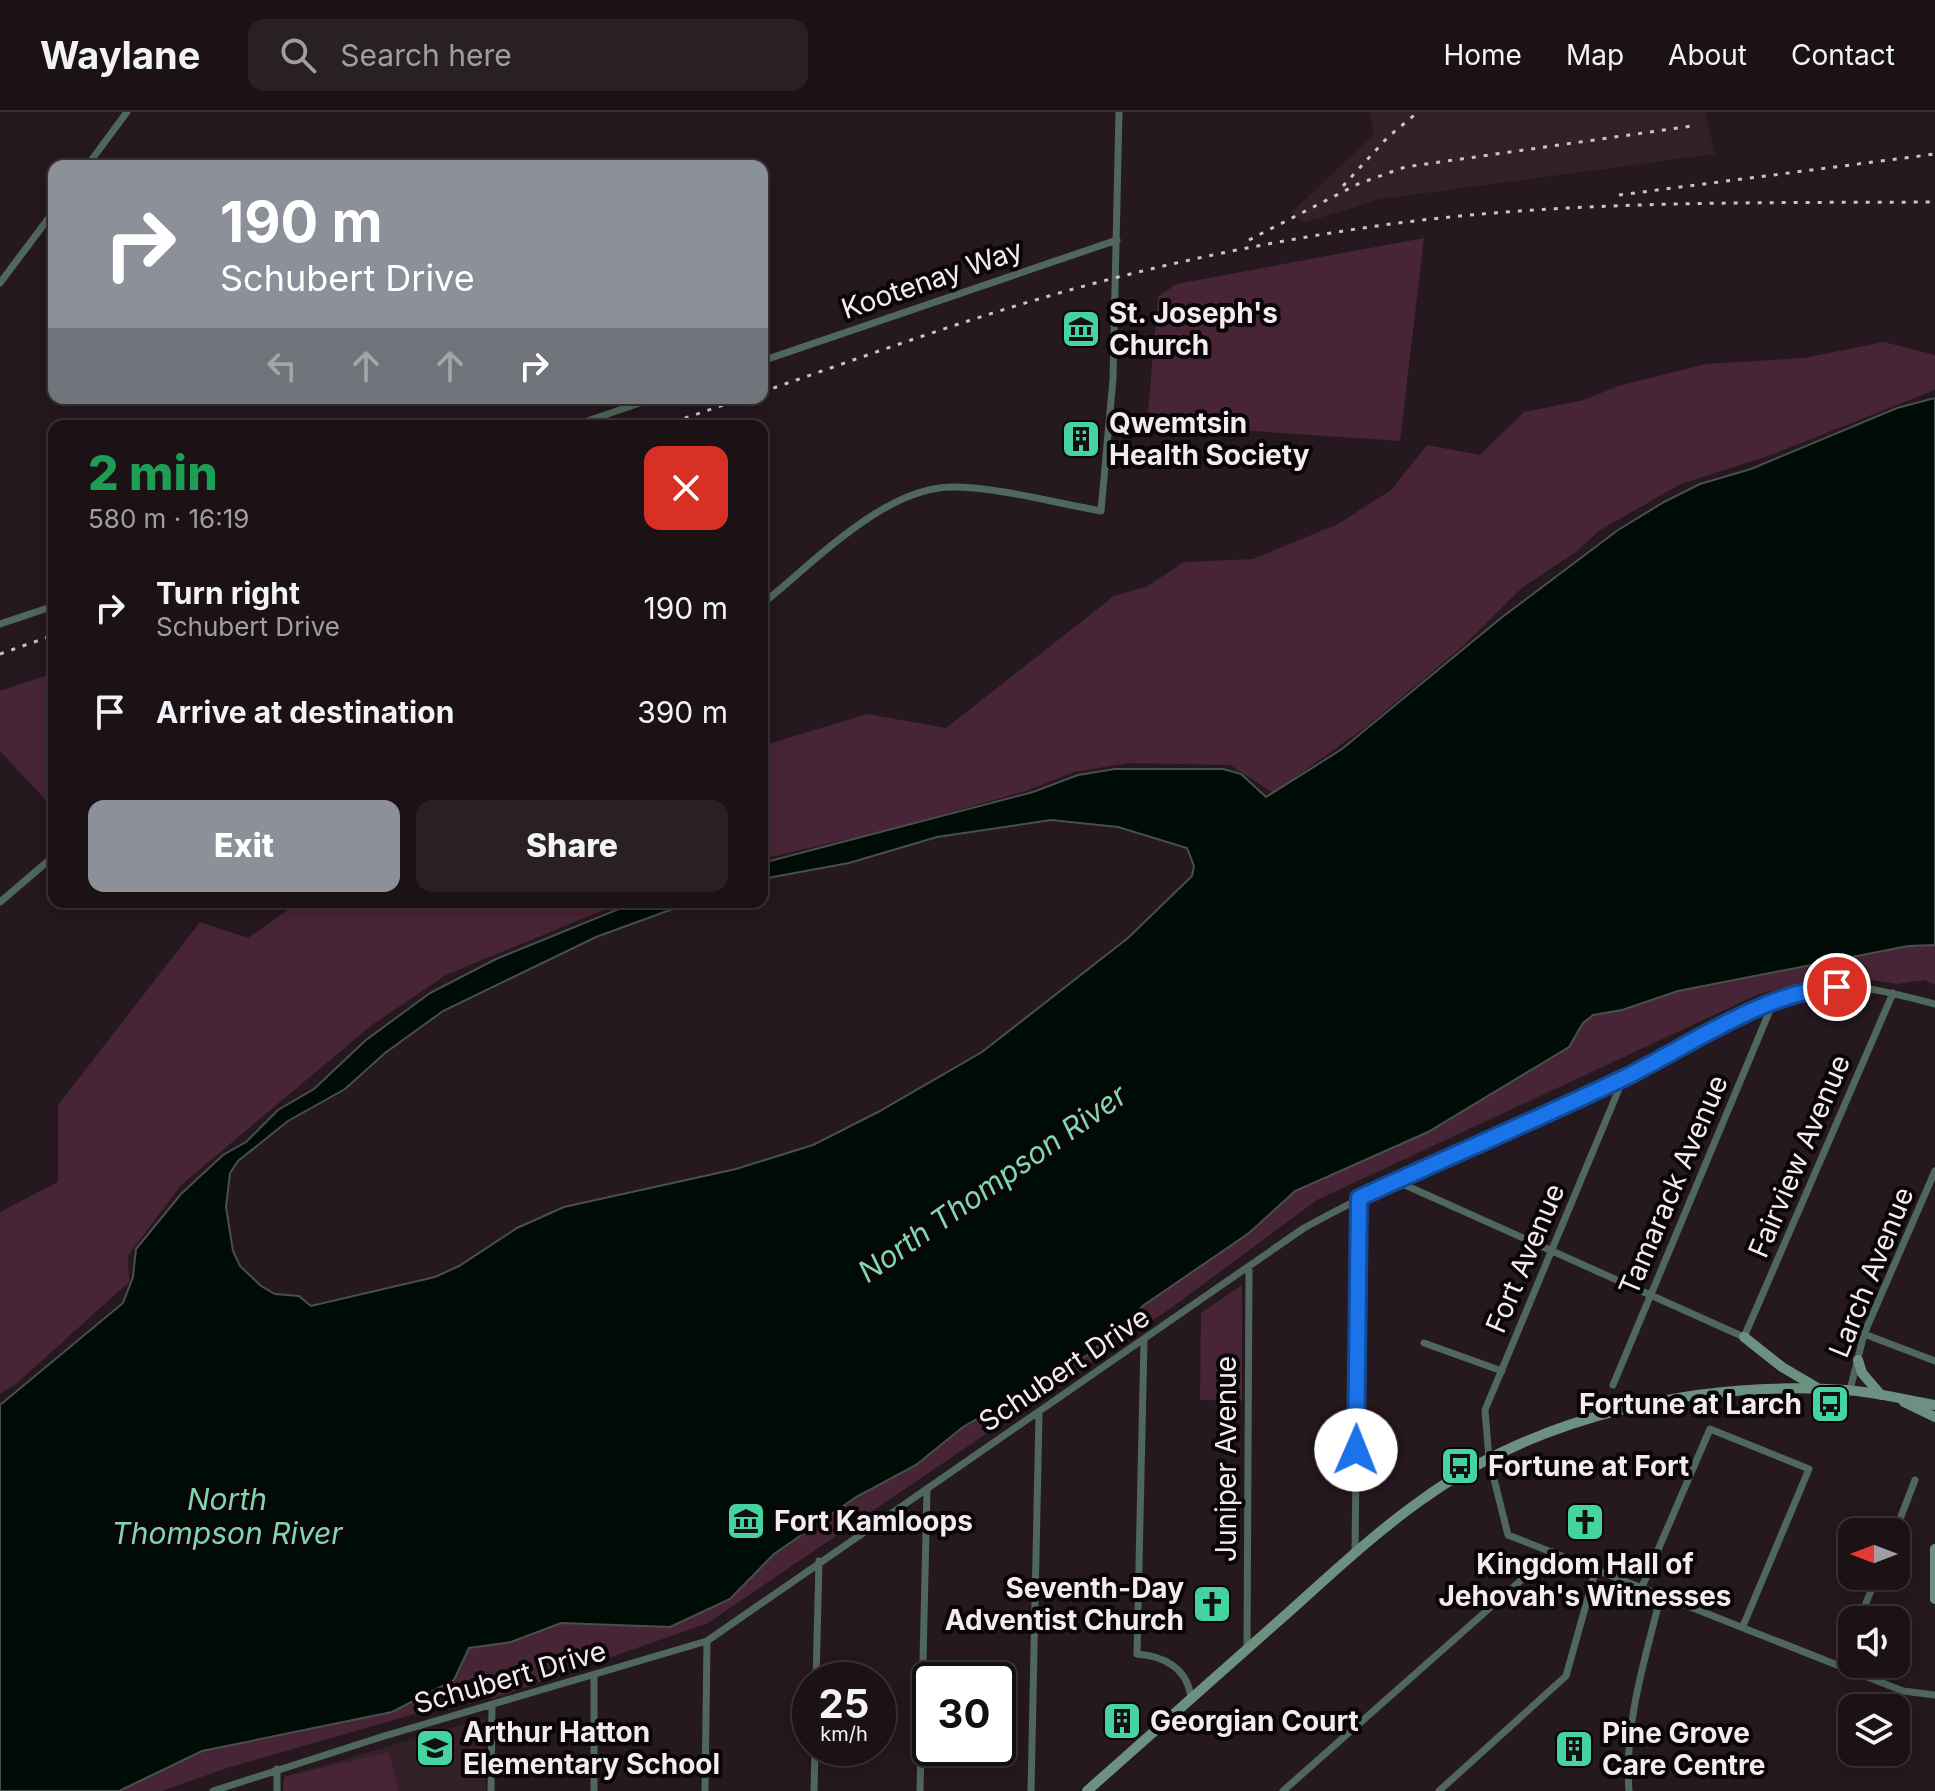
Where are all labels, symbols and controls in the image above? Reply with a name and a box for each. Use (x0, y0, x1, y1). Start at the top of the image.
search box (248, 19, 808, 91)
text: Waylane (40, 32, 200, 78)
icon: search (276, 33, 320, 77)
text: Search here (340, 37, 512, 73)
text: Home (1443, 38, 1522, 72)
text: Map (1566, 38, 1624, 72)
text: About (1668, 38, 1747, 72)
text: Contact (1791, 38, 1895, 72)
text: 190 m (220, 188, 383, 256)
icon: right (88, 192, 192, 296)
street label: Kootenay Way (837, 232, 1027, 326)
text: Schubert Drive (220, 256, 475, 300)
place label: St. Joseph's Church (1109, 296, 1278, 362)
museum icon: St. Joseph's Church (1060, 308, 1102, 350)
icon: left (260, 344, 304, 388)
icon: ahead (344, 344, 388, 388)
icon: ahead (428, 344, 472, 388)
icon: right (512, 344, 556, 388)
place label: Qwemtsin Health Society (1109, 406, 1310, 472)
building icon: Qwemtsin Health Society (1060, 418, 1102, 460)
text: 2 min (88, 443, 218, 502)
button: close (644, 446, 728, 530)
text: 580 m · 16:19 (88, 503, 249, 534)
text: Turn right (156, 575, 300, 611)
icon: right (88, 586, 132, 630)
text: 190 m (644, 590, 728, 626)
text: Schubert Drive (156, 611, 340, 642)
icon: arrive (88, 690, 132, 734)
text: Arrive at destination (156, 694, 454, 730)
text: 390 m (637, 694, 728, 730)
button: Exit (88, 800, 400, 892)
button: Share (416, 800, 728, 892)
pin (1803, 953, 1871, 1021)
icon: arrive (1815, 965, 1859, 1009)
street label: Fairview Avenue (1741, 1050, 1857, 1262)
street label: Tamarack Avenue (1611, 1070, 1735, 1300)
water label: North Thompson River (851, 1076, 1134, 1289)
street label: Fort Avenue (1478, 1178, 1572, 1338)
street label: Larch Avenue (1821, 1182, 1921, 1362)
street label: Schubert Drive (972, 1300, 1156, 1438)
street label: Juniper Avenue (1209, 1356, 1243, 1562)
bus stop icon: Fortune at Larch (1809, 1383, 1851, 1425)
place label: Fortune at Larch (1579, 1387, 1802, 1421)
position arrow (1314, 1408, 1398, 1492)
bus stop icon: Fortune at Fort (1439, 1445, 1481, 1487)
place label: Fortune at Fort (1488, 1449, 1689, 1483)
water label: North Thompson River (111, 1481, 343, 1551)
museum icon: Fort Kamloops (725, 1500, 767, 1542)
church icon: Kingdom Hall of Jehovah's Witnesses (1564, 1501, 1606, 1543)
place label: Fort Kamloops (774, 1504, 973, 1538)
north arrow (1838, 1518, 1910, 1590)
map controls (1838, 1518, 1910, 1766)
place label: Kingdom Hall of Jehovah's Witnesses (1438, 1547, 1732, 1613)
place label: Seventh-Day Adventist Church (945, 1571, 1184, 1637)
church icon: Seventh-Day Adventist Church (1191, 1583, 1233, 1625)
button: sound (1838, 1606, 1910, 1678)
street label: Schubert Drive (410, 1633, 610, 1721)
speed limit sign: 30 (912, 1662, 1016, 1766)
text: 25 (819, 1679, 869, 1728)
button: layers (1838, 1694, 1910, 1766)
building icon: Georgian Court (1101, 1700, 1143, 1742)
place label: Georgian Court (1150, 1704, 1359, 1738)
place label: Arthur Hatton Elementary School (463, 1715, 720, 1781)
place label: Pine Grove Care Centre (1602, 1716, 1765, 1782)
text: km/h (820, 1722, 868, 1746)
school or university icon: Arthur Hatton Elementary School (414, 1727, 456, 1769)
building icon: Pine Grove Care Centre (1553, 1728, 1595, 1770)

